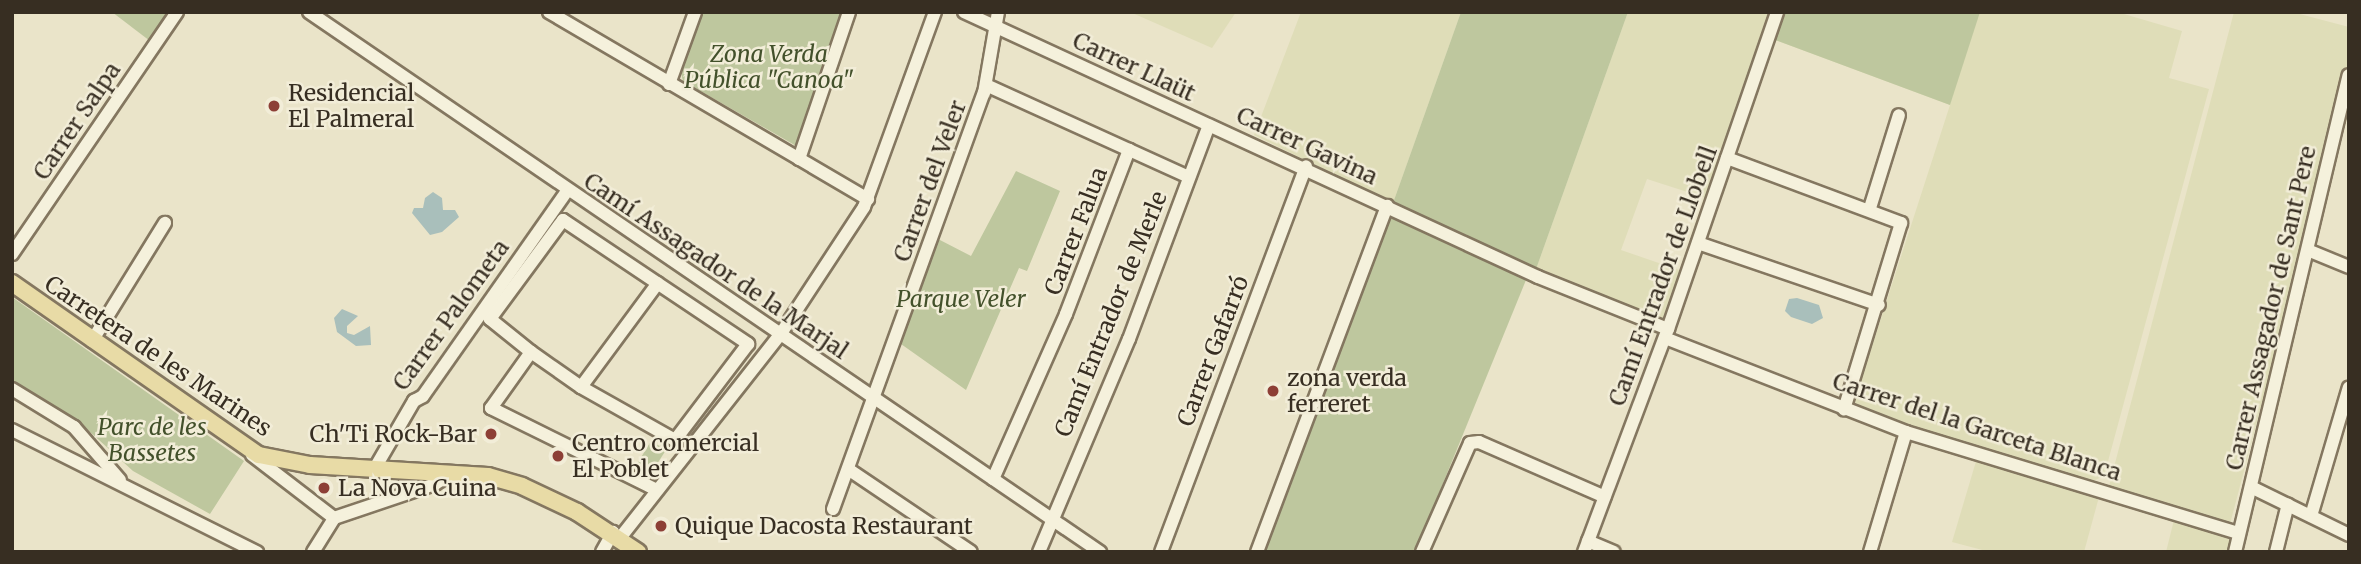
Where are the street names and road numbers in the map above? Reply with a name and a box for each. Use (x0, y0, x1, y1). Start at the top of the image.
street label: Carrer Llaüt (1068, 27, 1200, 107)
street label: Carrer Salpa (28, 57, 126, 185)
street label: Carrer del Veler (888, 97, 972, 265)
street label: Carrer Gavina (1232, 101, 1382, 191)
street label: Camí Entrador de Llobell (1603, 142, 1723, 410)
street label: Carrer Assagador de Sant Pere (2220, 143, 2322, 473)
street label: Carrer Falua (1039, 163, 1113, 299)
street label: Camí Assagador de la Marjal (579, 167, 853, 365)
street label: Camí Entrador de Merle (1049, 187, 1173, 441)
street label: Carrer Palometa (387, 234, 515, 396)
street label: Carretera de les Marines (39, 270, 277, 442)
street label: Carrer Gafarró (1172, 272, 1254, 430)
street label: Carrer del la Garceta Blanca (1829, 367, 2125, 487)

